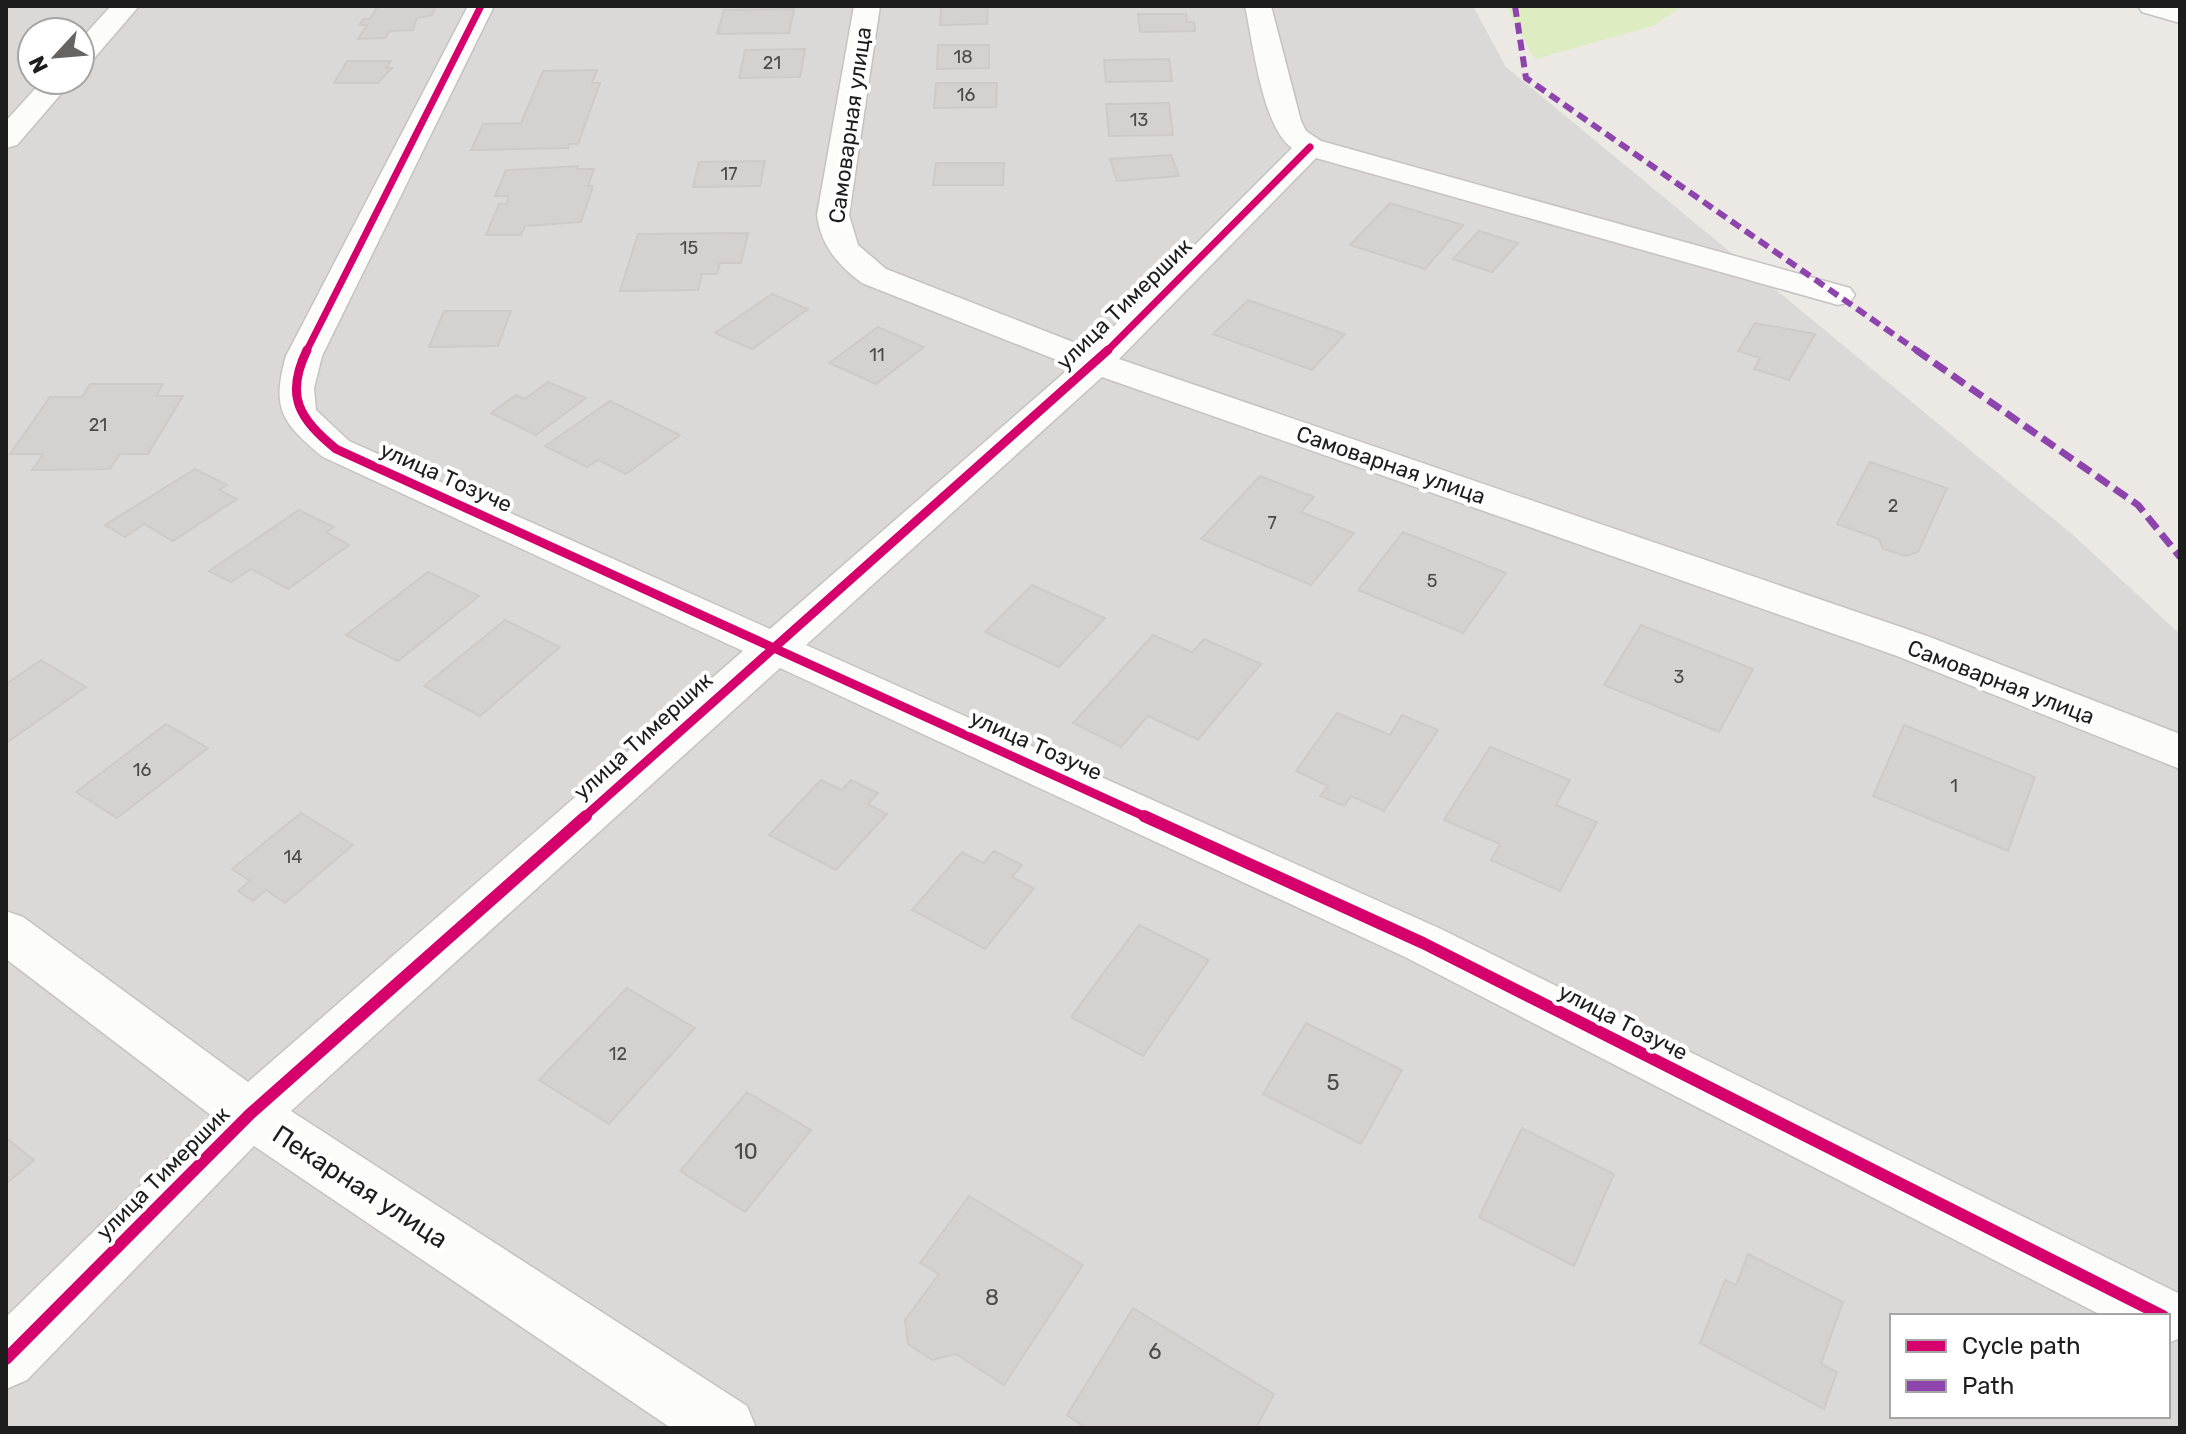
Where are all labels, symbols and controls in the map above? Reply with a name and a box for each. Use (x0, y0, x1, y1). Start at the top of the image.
north arrow (16, 16, 96, 96)
street label: Самоварная улица (823, 25, 877, 225)
house number: 18 (953, 46, 973, 68)
text: N (23, 52, 54, 78)
house number: 21 (763, 52, 781, 74)
house number: 16 (957, 84, 975, 106)
house number: 13 (1130, 109, 1148, 131)
house number: 17 (721, 163, 737, 185)
street label: улица Тимершик (1051, 232, 1197, 375)
house number: 15 (680, 237, 698, 259)
house number: 11 (869, 344, 885, 366)
house number: 21 (89, 414, 107, 436)
street label: Самоварная улица (1293, 420, 1489, 510)
street label: улица Тозуче (376, 436, 516, 518)
house number: 2 (1888, 495, 1898, 517)
house number: 7 (1267, 512, 1277, 534)
house number: 5 (1427, 570, 1437, 592)
street label: Самоварная улица (1904, 634, 2098, 730)
street label: улица Тимершик (568, 666, 718, 806)
house number: 3 (1674, 666, 1684, 688)
street label: улица Тозуче (966, 704, 1106, 786)
house number: 16 (133, 759, 151, 781)
house number: 1 (1950, 775, 1958, 797)
house number: 14 (284, 846, 302, 868)
street label: улица Тозуче (1554, 978, 1692, 1066)
house number: 12 (609, 1043, 627, 1065)
house number: 5 (1326, 1069, 1340, 1096)
street label: улица Тимершик (91, 1100, 236, 1245)
street label: Пекарная улица (267, 1119, 453, 1255)
house number: 10 (734, 1138, 758, 1165)
house number: 8 (985, 1284, 999, 1311)
legend (1890, 1314, 2170, 1418)
text: Cycle path (1962, 1332, 2081, 1360)
house number: 6 (1148, 1338, 1162, 1365)
text: Path (1962, 1372, 2014, 1400)

